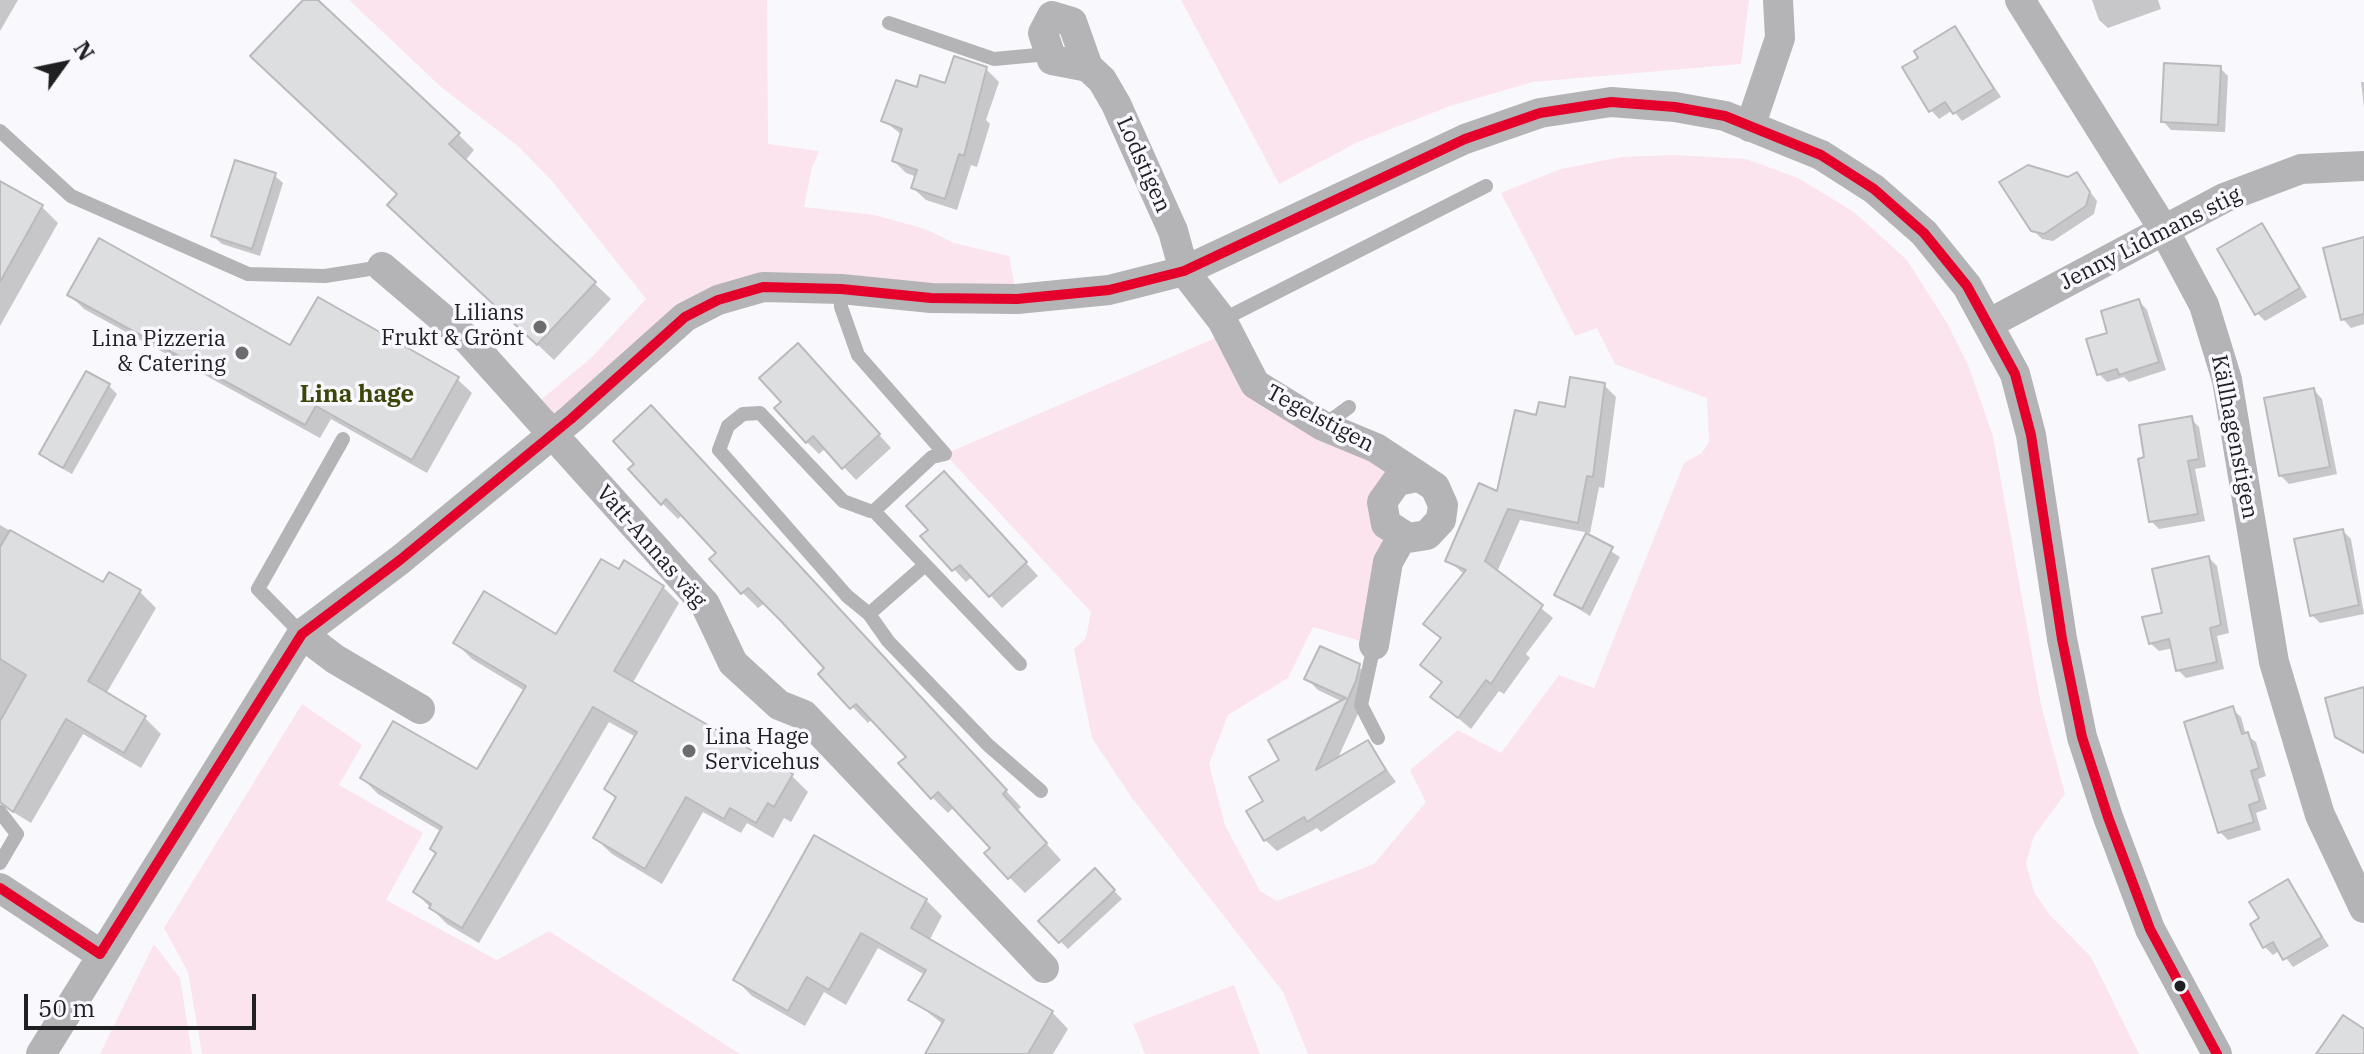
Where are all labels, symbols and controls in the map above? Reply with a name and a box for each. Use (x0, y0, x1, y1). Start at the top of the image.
north arrow (24, 24, 104, 104)
text: N (68, 35, 101, 66)
street label: Lodstigen (1110, 113, 1176, 217)
street label: Jenny Lidmans stig (2056, 182, 2246, 296)
place label: Lilians Frukt & Grönt (381, 301, 524, 352)
marker: Lilians Frukt & Grönt (531, 318, 549, 336)
place label: Lina Pizzeria & Catering (92, 327, 226, 378)
marker: Lina Pizzeria & Catering (233, 344, 251, 362)
street label: Källhagenstigen (2205, 353, 2263, 521)
street label: Tegelstigen (1262, 380, 1378, 458)
district label: Lina hage (300, 381, 414, 409)
street label: Vatt-Annas väg (590, 480, 712, 614)
place label: Lina Hage Servicehus (705, 725, 820, 776)
marker: Lina Hage Servicehus (680, 742, 698, 760)
scale bar (28, 978, 260, 1028)
unlabelled marker (2172, 978, 2188, 994)
text: 50 m (38, 992, 95, 1024)

